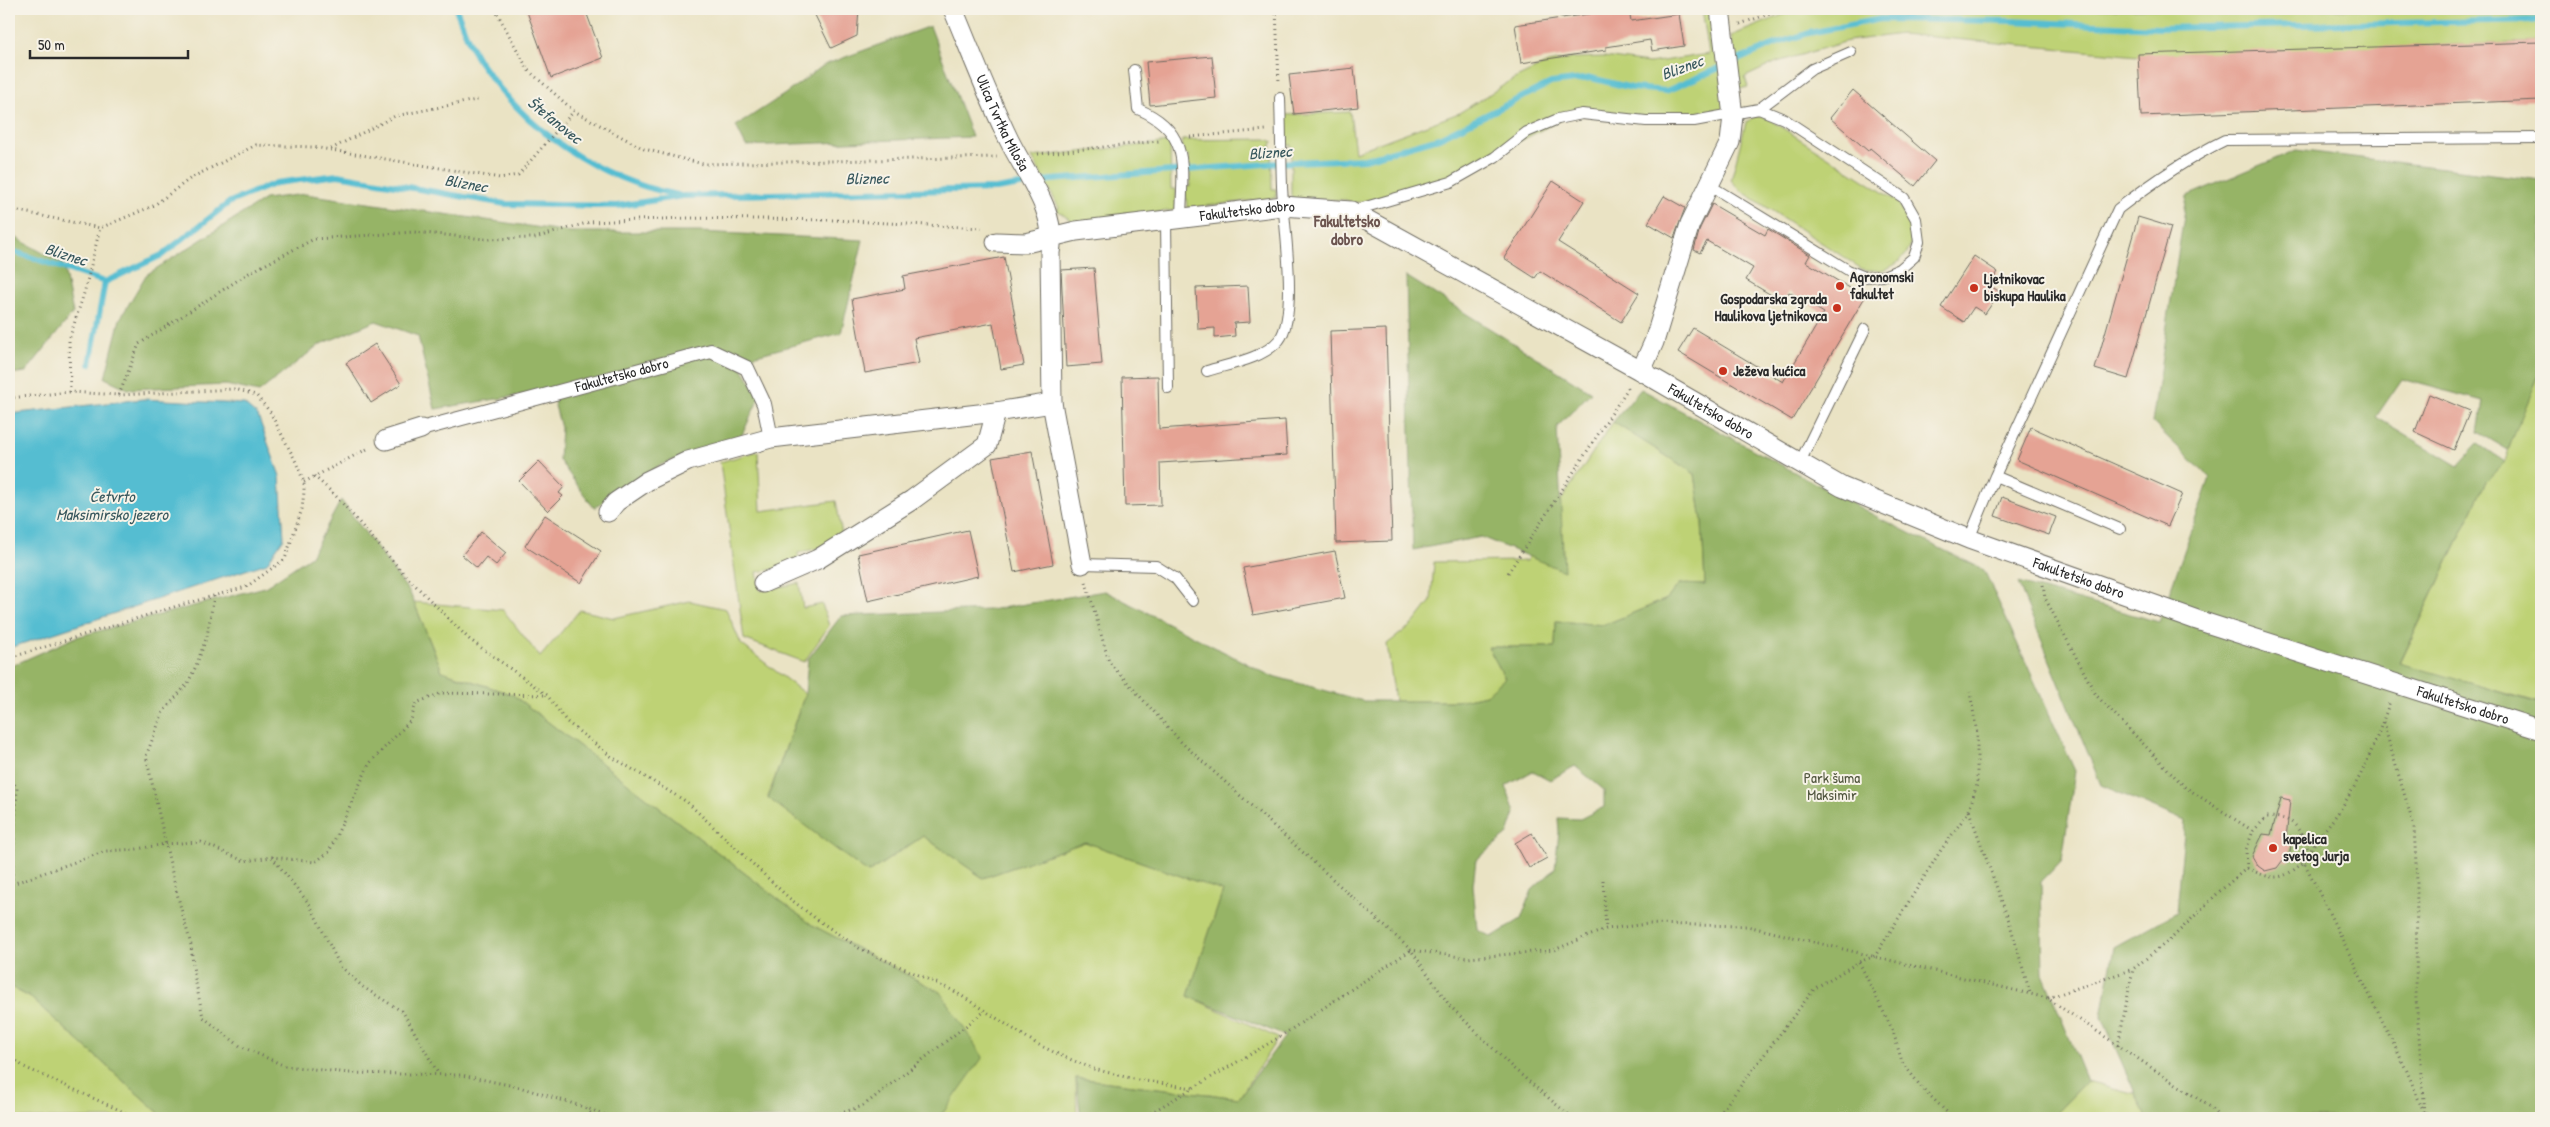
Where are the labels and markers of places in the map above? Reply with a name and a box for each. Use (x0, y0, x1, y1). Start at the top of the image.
place label: Agronomski fakultet (1850, 266, 1914, 304)
place label: Ljetnikovac biskupa Haulika (1984, 268, 2066, 307)
marker: Agronomski fakultet (1834, 280, 1846, 292)
marker: Ljetnikovac biskupa Haulika (1968, 282, 1980, 294)
place label: Gospodarska zgrada Haulikova ljetnikovca (1714, 288, 1827, 326)
marker: Gospodarska zgrada Haulikova ljetnikovca (1831, 302, 1843, 314)
place label: Ježeva kućica (1733, 360, 1805, 381)
marker: Ježeva kućica (1717, 365, 1729, 377)
place label: kapelica svetog Jurja (2283, 828, 2349, 867)
marker: kapelica svetog Jurja (2267, 842, 2279, 854)

